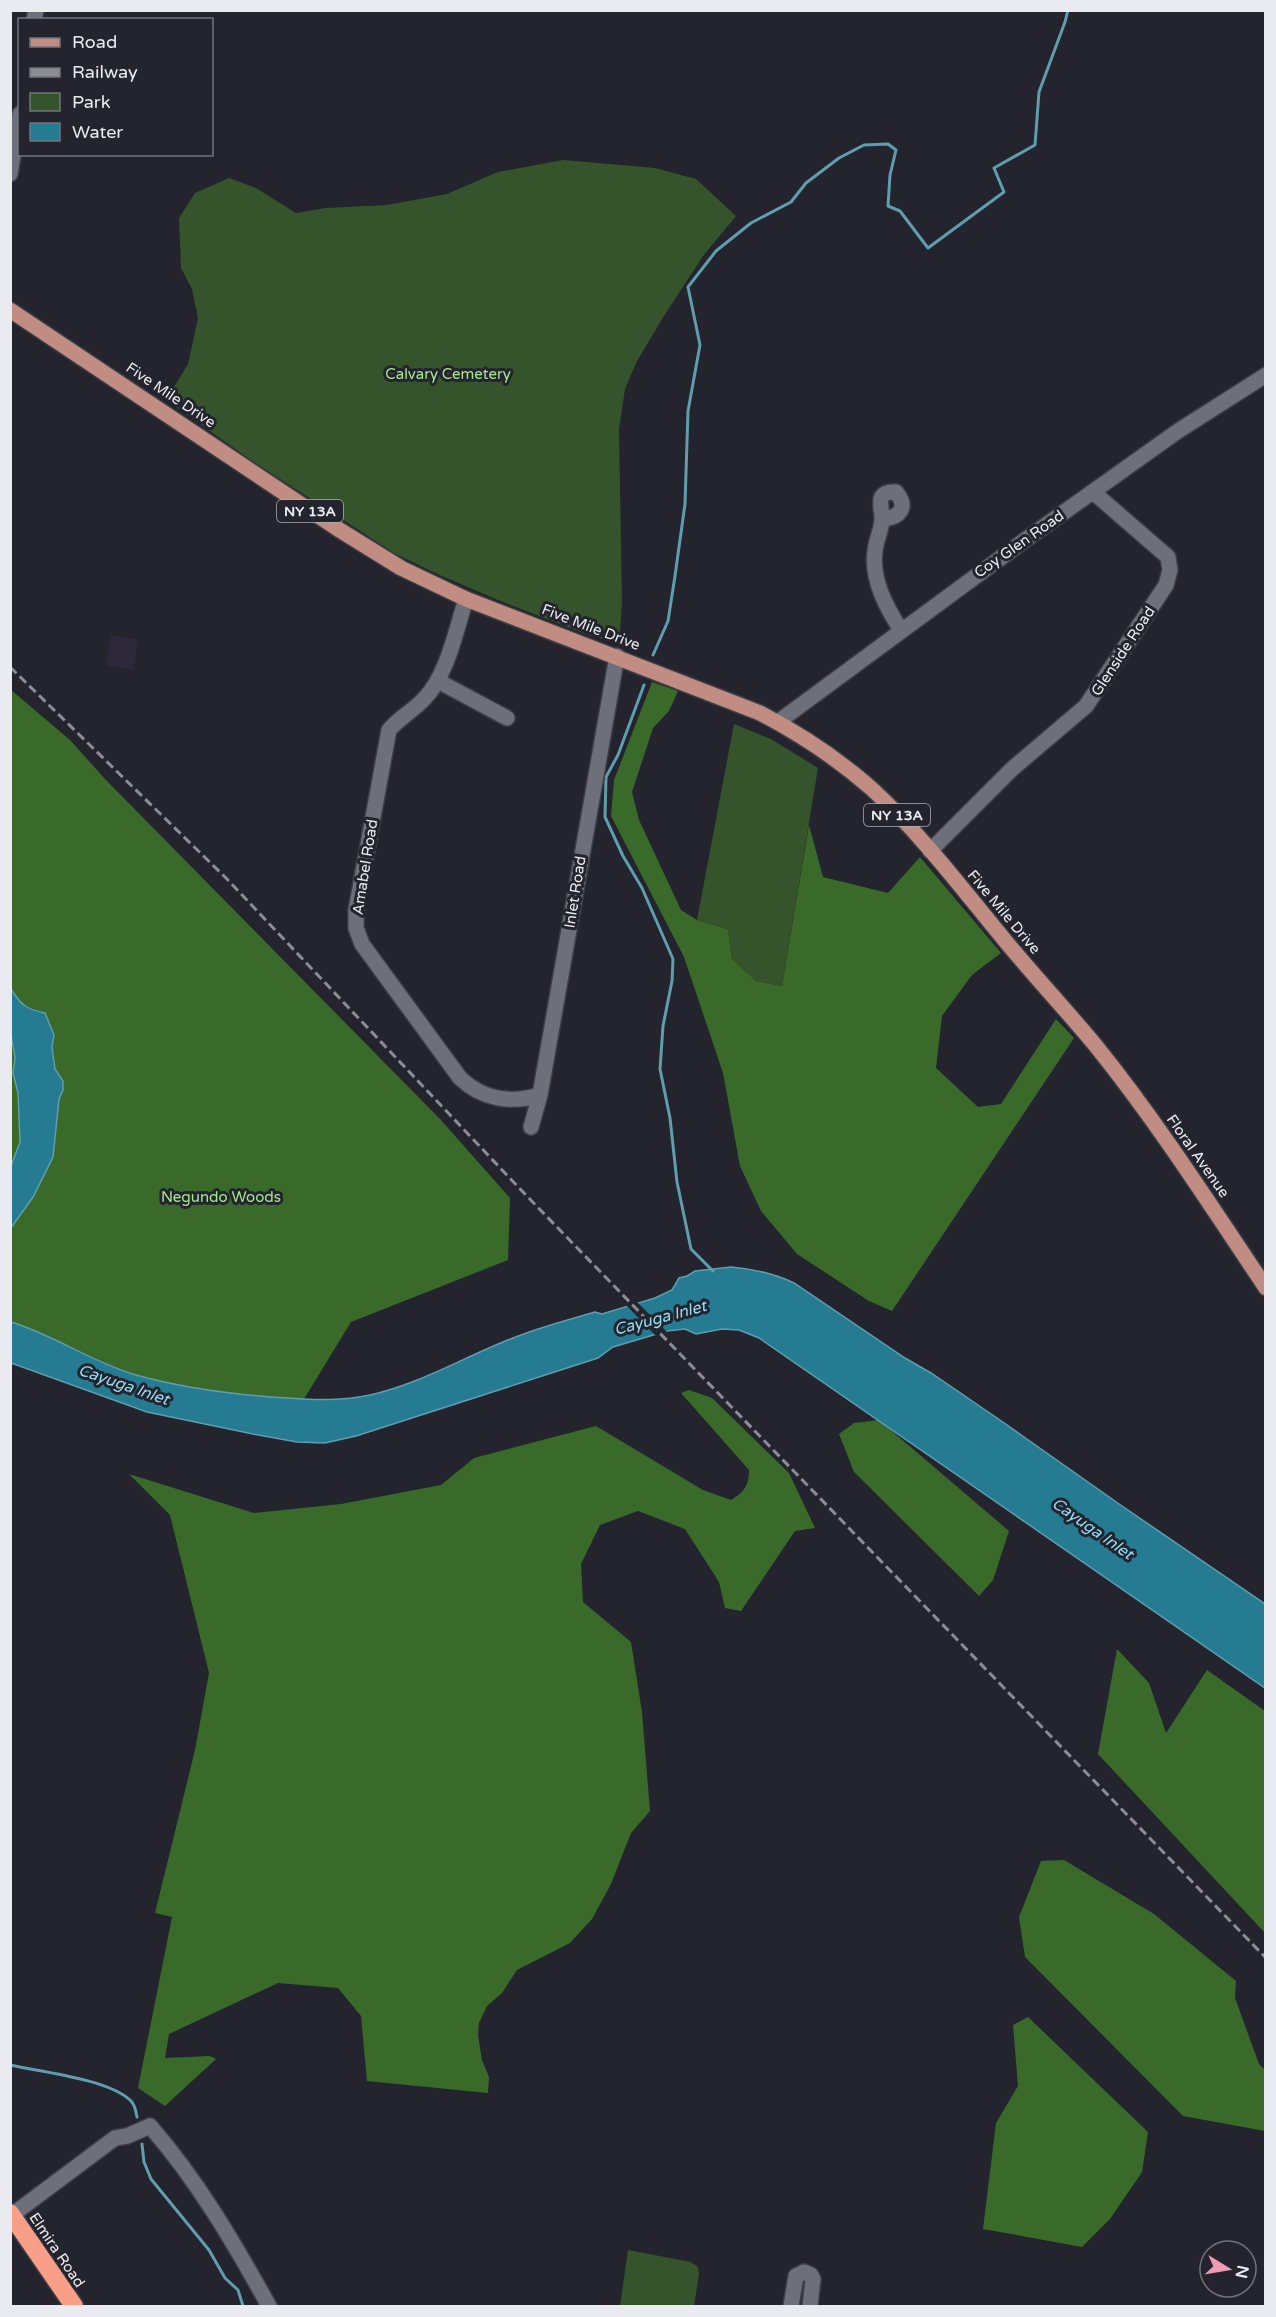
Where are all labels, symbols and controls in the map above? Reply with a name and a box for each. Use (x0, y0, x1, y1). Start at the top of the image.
legend (18, 18, 213, 156)
text: Road (72, 31, 117, 53)
text: Railway (72, 61, 138, 83)
text: Park (72, 91, 111, 113)
text: Water (72, 121, 123, 143)
street label: Five Mile Drive (123, 358, 219, 432)
park label: Calvary Cemetery (385, 365, 511, 383)
road number: NY 13A (277, 500, 343, 522)
street label: Coy Glen Road (971, 506, 1067, 582)
street label: Five Mile Drive (539, 600, 643, 654)
street label: Glenside Road (1087, 603, 1159, 699)
road number: NY 13A (864, 804, 930, 826)
street label: Amabel Road (349, 818, 381, 916)
street label: Inlet Road (560, 855, 590, 929)
street label: Five Mile Drive (964, 866, 1044, 958)
street label: Floral Avenue (1163, 1111, 1233, 1201)
park label: Negundo Woods (161, 1188, 281, 1206)
water label: Cayuga Inlet (612, 1296, 710, 1340)
water label: Cayuga Inlet (76, 1360, 174, 1410)
water label: Cayuga Inlet (1048, 1493, 1139, 1565)
street label: Elmira Road (25, 2209, 89, 2291)
north arrow (1198, 2239, 1258, 2299)
text: N (1231, 2263, 1253, 2280)

